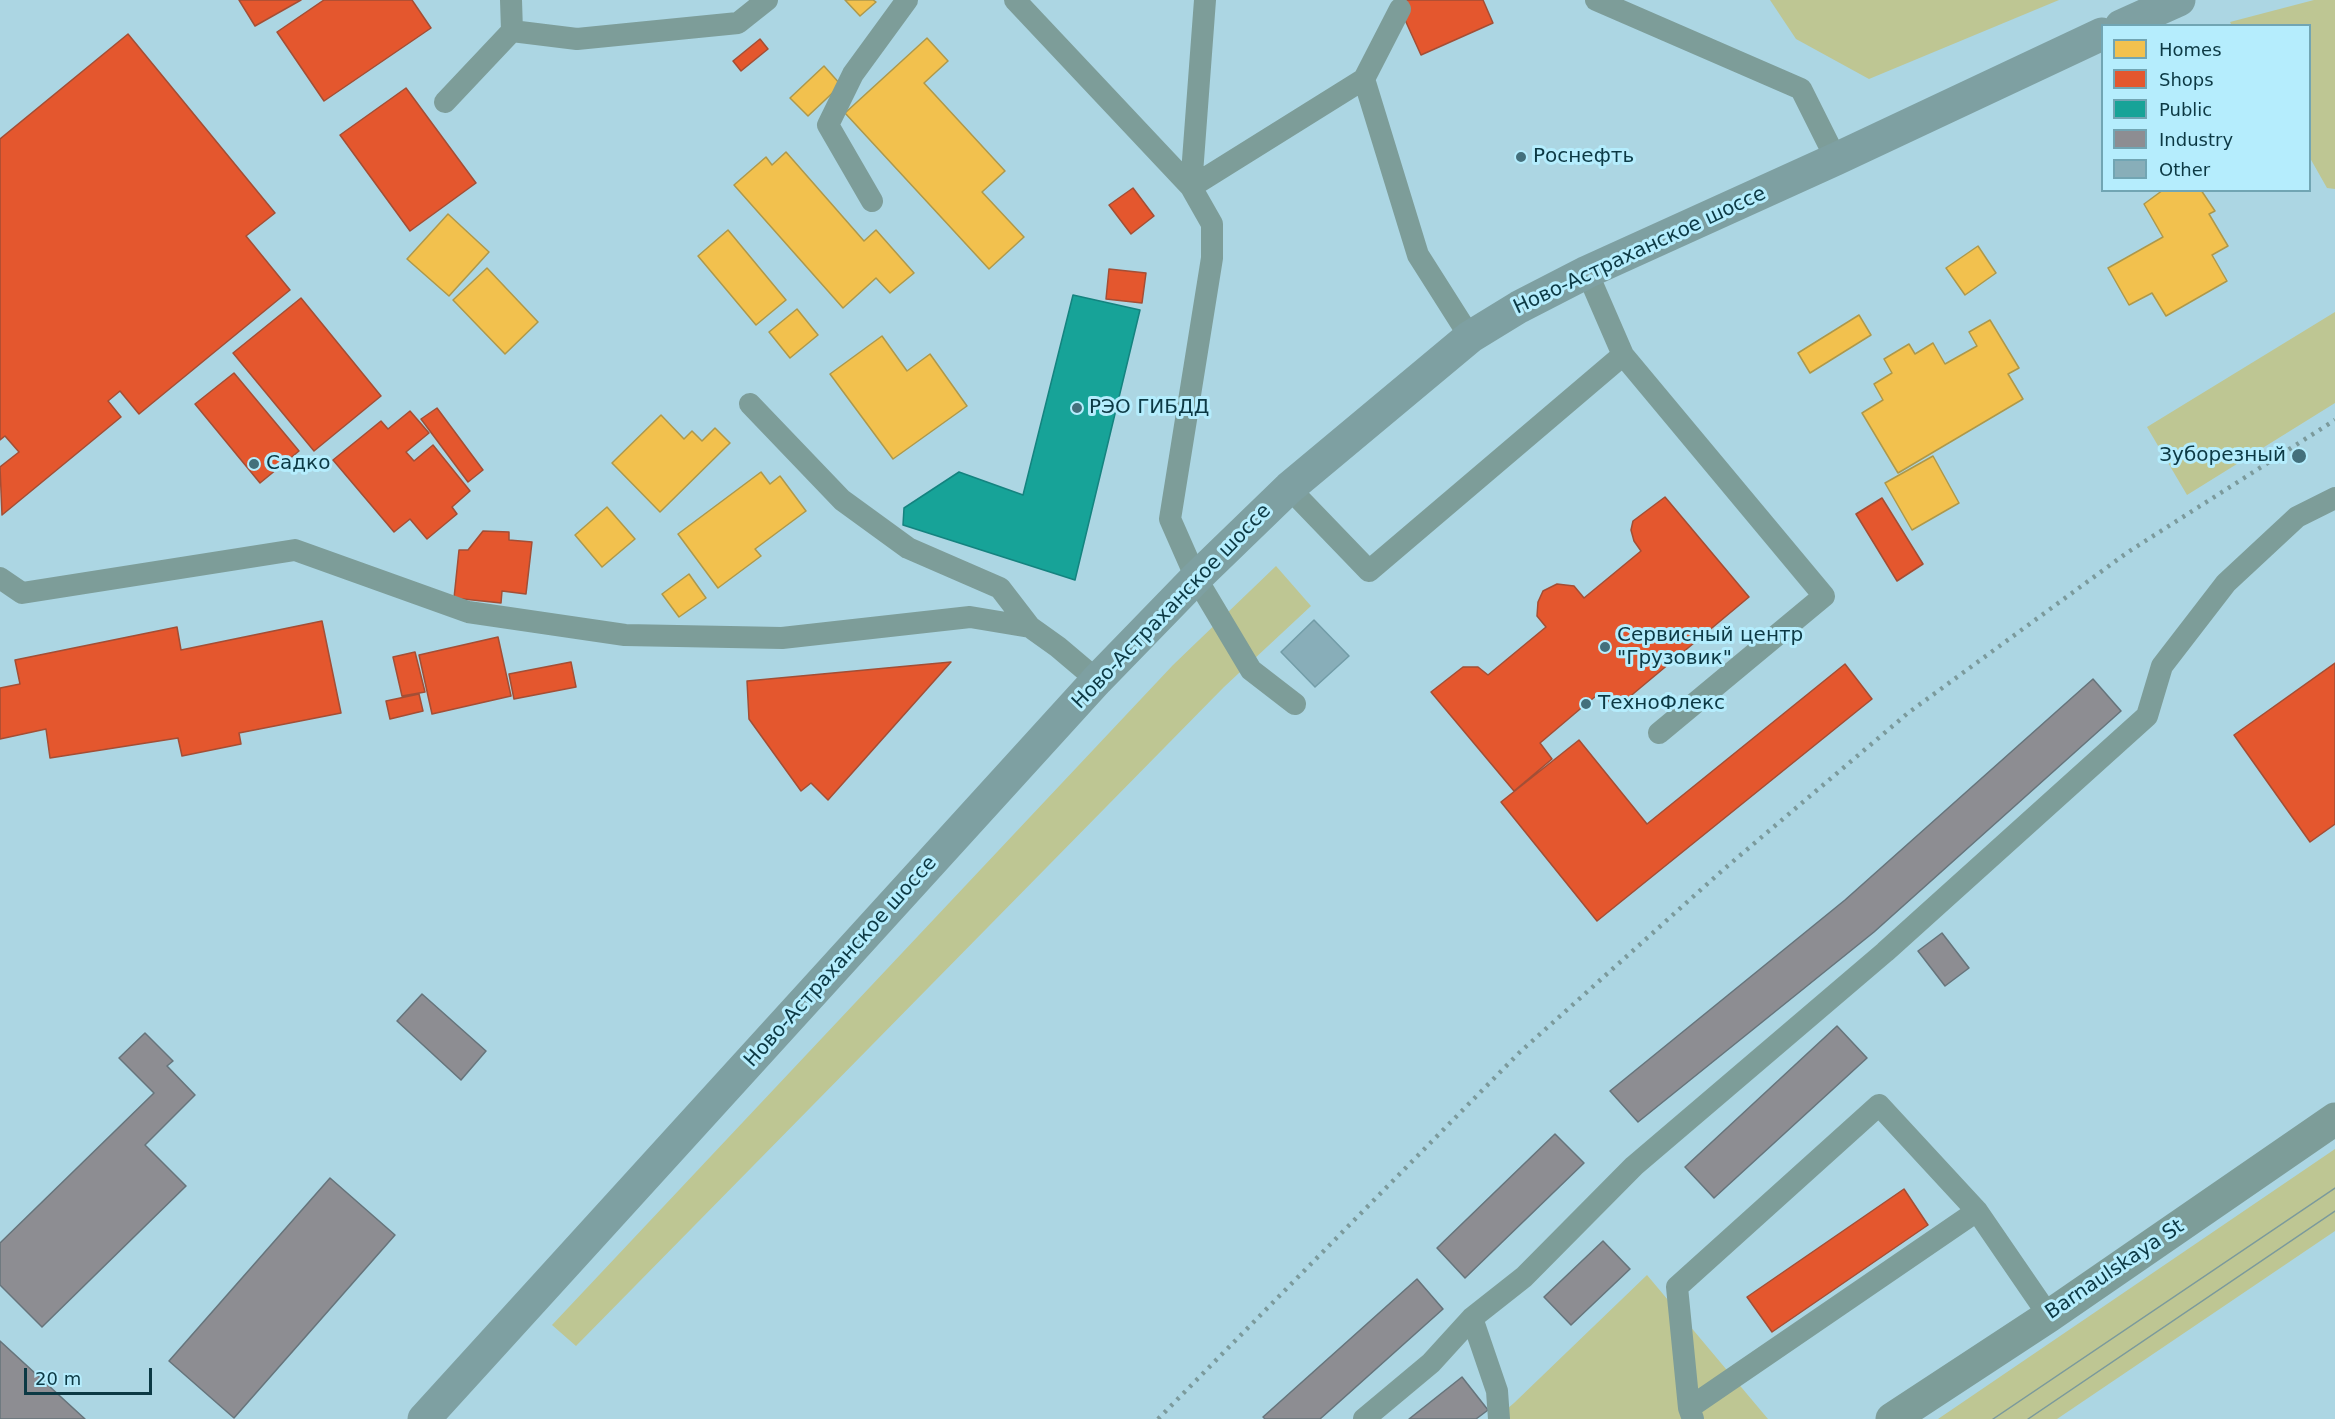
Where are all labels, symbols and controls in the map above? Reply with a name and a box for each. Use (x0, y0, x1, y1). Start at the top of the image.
legend (2101, 24, 2311, 192)
text: Homes (2159, 39, 2222, 60)
text: Shops (2159, 69, 2214, 90)
text: Public (2159, 99, 2212, 120)
text: Industry (2159, 129, 2233, 150)
place label: Роснефть (1533, 145, 1634, 169)
marker: Роснефть (1514, 150, 1528, 164)
text: Other (2159, 159, 2210, 180)
street label: Ново-Астраханское шоссе (1510, 182, 1770, 320)
place label: РЭО ГИБДД (1089, 396, 1209, 420)
marker: РЭО ГИБДД (1070, 401, 1084, 415)
place label: Зуборезный (2159, 444, 2286, 468)
marker: Зуборезный (2290, 447, 2308, 465)
place label: Садко (266, 452, 330, 476)
marker: Садко (247, 457, 261, 471)
street label: Ново-Астраханское шоссе (1068, 499, 1276, 715)
place label: Сервисный центр "Грузовик" (1617, 624, 1803, 671)
marker: Сервисный центр "Грузовик" (1598, 640, 1612, 654)
place label: ТехноФлекс (1598, 692, 1725, 716)
marker: ТехноФлекс (1579, 697, 1593, 711)
street label: Ново-Астраханское шоссе (740, 852, 942, 1072)
street label: Barnaulskaya St (2041, 1215, 2189, 1325)
scale bar (27, 1356, 154, 1394)
text: 20 m (35, 1368, 81, 1389)

